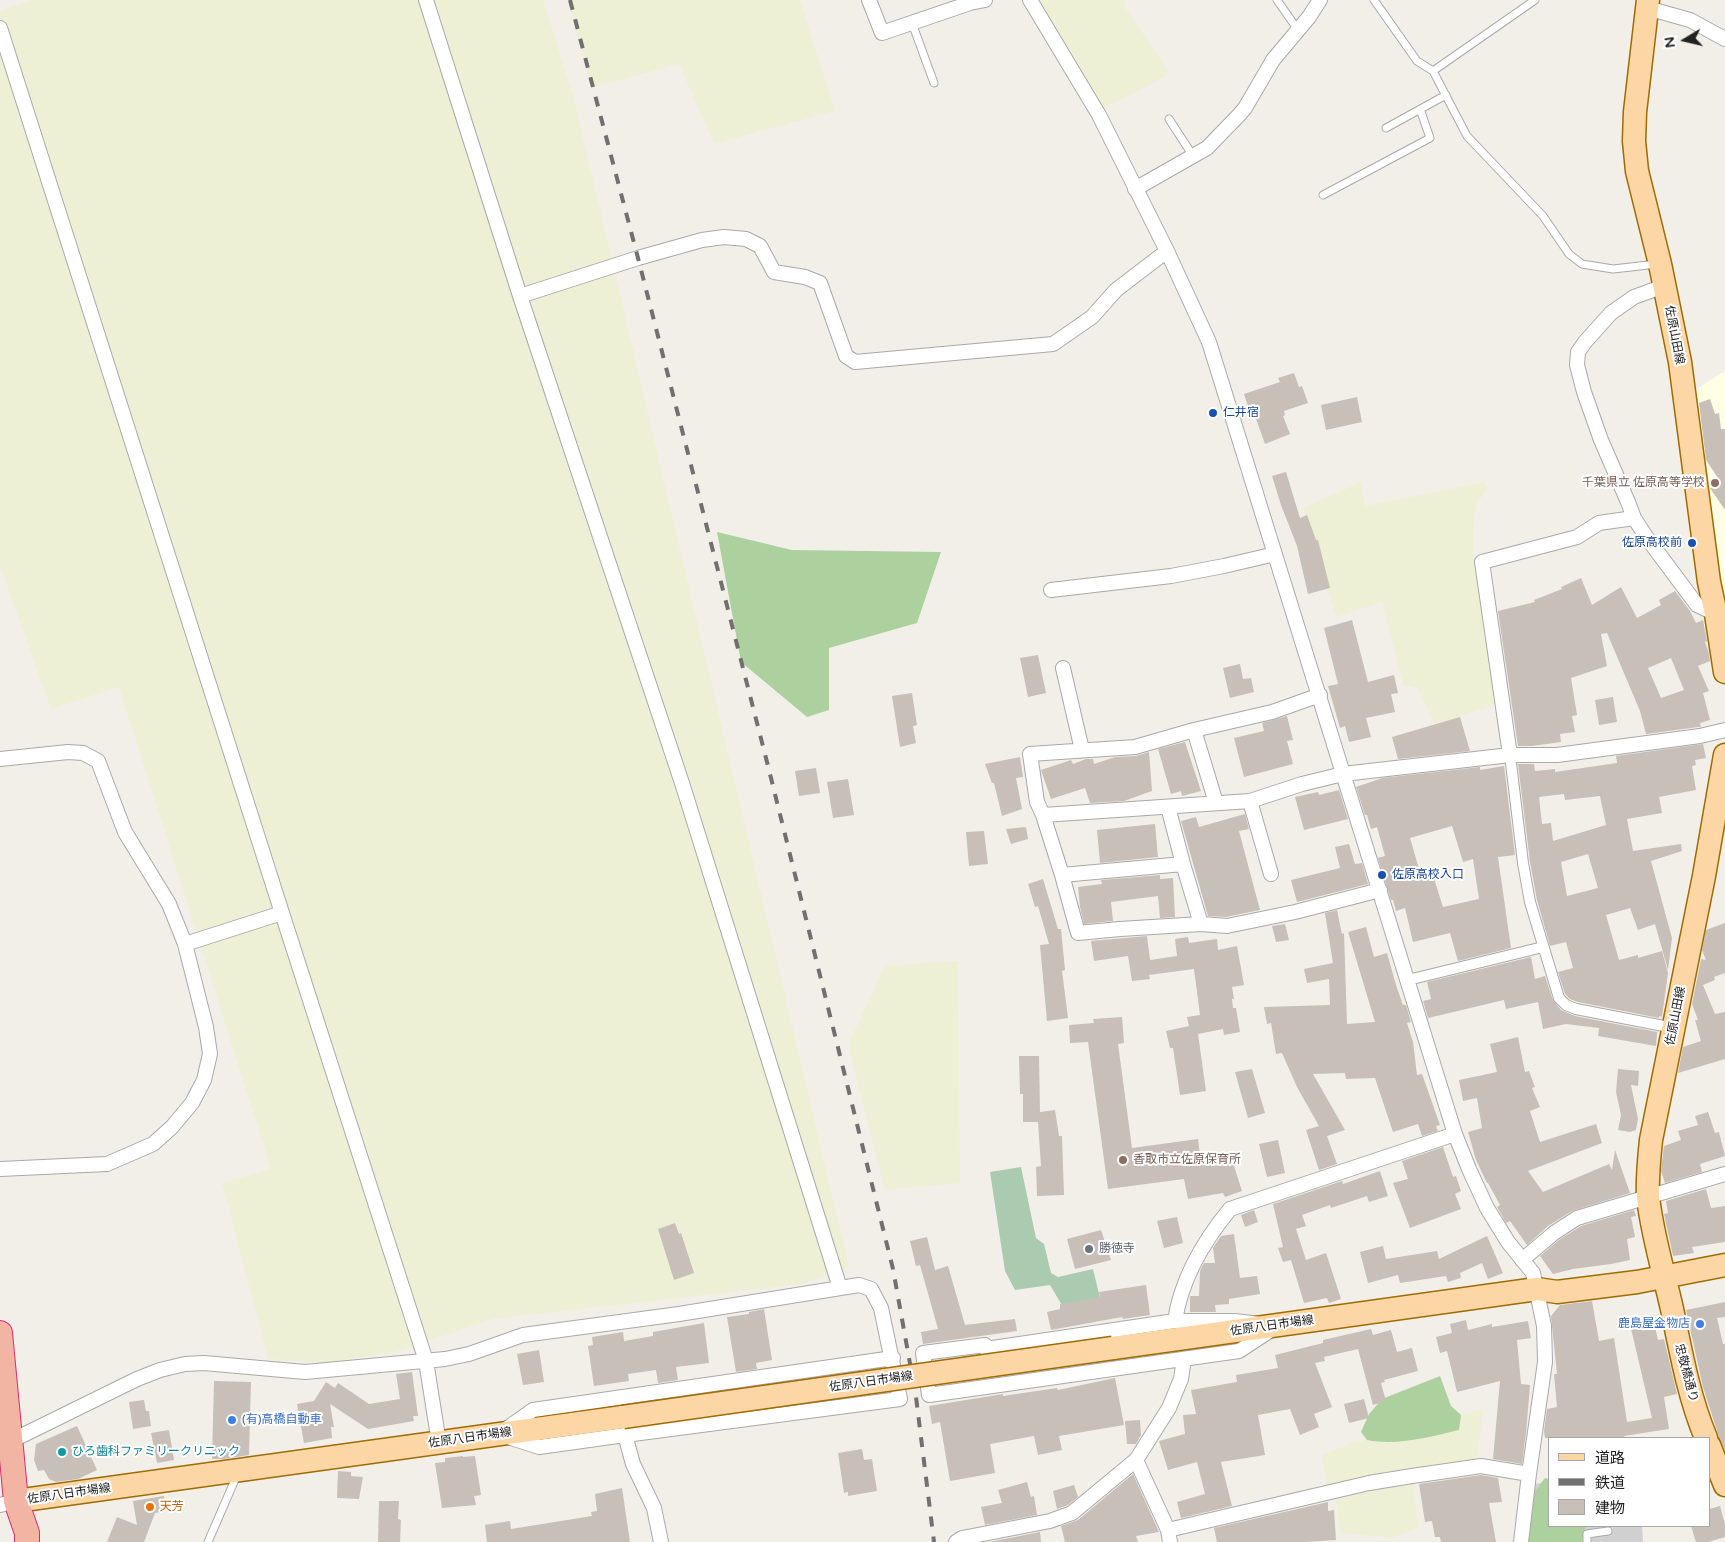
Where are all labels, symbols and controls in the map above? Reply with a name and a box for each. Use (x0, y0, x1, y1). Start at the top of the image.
north arrow (1660, 15, 1710, 65)
text: N (1660, 36, 1679, 49)
street label: 佐原山田線 (1661, 304, 1687, 366)
place label: 仁井宿 (1223, 406, 1259, 420)
marker: 仁井宿 (1207, 407, 1219, 419)
place label: 千葉県立 佐原高等学校 (1582, 476, 1705, 490)
marker: 千葉県立 佐原高等学校 (1709, 477, 1721, 489)
place label: 佐原高校前 (1622, 536, 1682, 550)
marker: 佐原高校前 (1686, 537, 1698, 549)
place label: 佐原高校入口 (1392, 868, 1464, 882)
marker: 佐原高校入口 (1376, 869, 1388, 881)
street label: 佐原山田線 (1663, 985, 1689, 1047)
place label: 香取市立佐原保育所 (1133, 1153, 1241, 1167)
marker: 香取市立佐原保育所 (1117, 1154, 1129, 1166)
place label: 勝徳寺 (1099, 1242, 1135, 1256)
marker: 勝徳寺 (1083, 1243, 1095, 1255)
street label: 佐原八日市場線 (1229, 1313, 1315, 1339)
place label: 鹿島屋金物店 (1618, 1317, 1690, 1331)
marker: 鹿島屋金物店 (1694, 1318, 1706, 1330)
street label: 忠敬橋通り (1671, 1342, 1701, 1404)
street label: 佐原八日市場線 (828, 1369, 914, 1395)
place label: (有)高橋自動車 (242, 1413, 321, 1427)
marker: (有)高橋自動車 (226, 1414, 238, 1426)
street label: 佐原八日市場線 (427, 1425, 513, 1451)
legend (1548, 1437, 1710, 1527)
place label: ひろ歯科ファミリークリニック (72, 1445, 240, 1459)
marker: ひろ歯科ファミリークリニック (56, 1446, 68, 1458)
text: 道路 (1595, 1449, 1625, 1467)
text: 鉄道 (1595, 1474, 1625, 1492)
street label: 佐原八日市場線 (26, 1481, 112, 1507)
text: 建物 (1595, 1499, 1625, 1517)
place label: 天芳 (160, 1500, 184, 1514)
marker: 天芳 (144, 1501, 156, 1513)

